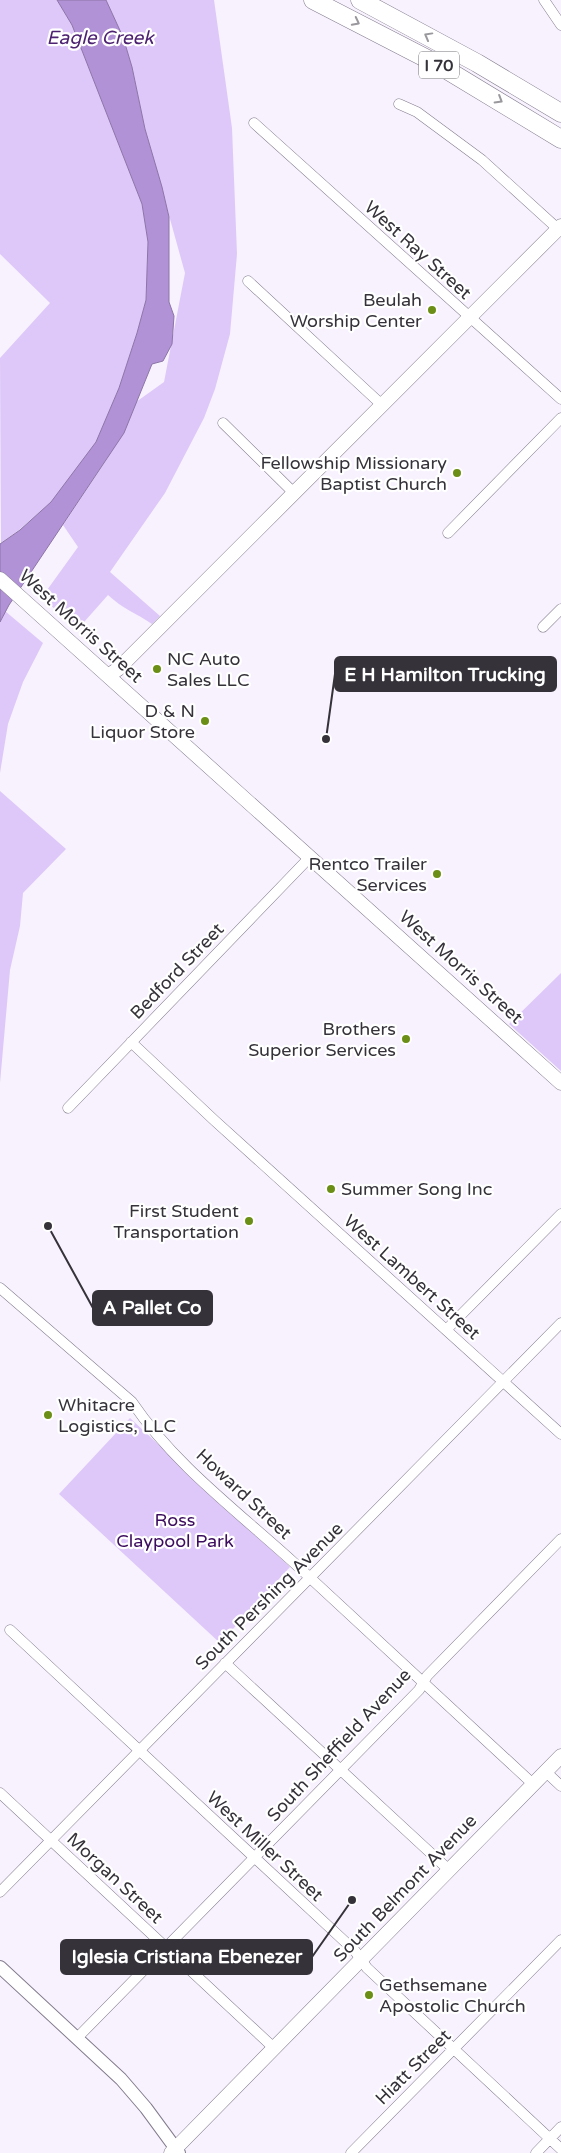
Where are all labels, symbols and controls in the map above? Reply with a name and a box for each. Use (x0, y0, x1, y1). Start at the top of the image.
one-way arrow (351, 16, 360, 26)
water label: Eagle Creek (46, 27, 155, 49)
one-way arrow (425, 32, 434, 42)
road number: I 70 (419, 52, 459, 78)
one-way arrow (493, 93, 502, 103)
street label: West Ray Street (360, 196, 476, 304)
place label: Beulah Worship Center (290, 289, 422, 332)
marker: Beulah Worship Center (426, 304, 438, 316)
place label: Fellowship Missionary Baptist Church (260, 452, 447, 495)
marker: Fellowship Missionary Baptist Church (451, 467, 463, 479)
street label: West Morris Street (15, 565, 147, 687)
place label: NC Auto Sales LLC (167, 648, 249, 691)
callout: E H Hamilton Trucking (335, 657, 556, 691)
marker: NC Auto Sales LLC (151, 663, 163, 675)
text: E H Hamilton Trucking (344, 664, 546, 687)
place label: D & N Liquor Store (90, 700, 195, 743)
marker: D & N Liquor Store (199, 715, 211, 727)
place label: Rentco Trailer Services (308, 853, 427, 896)
marker: Rentco Trailer Services (431, 868, 443, 880)
street label: West Morris Street (395, 906, 527, 1028)
street label: Bedford Street (126, 918, 229, 1024)
place label: Brothers Superior Services (248, 1018, 396, 1061)
marker: Brothers Superior Services (400, 1033, 412, 1045)
place label: Summer Song Inc (341, 1178, 492, 1200)
marker: Summer Song Inc (325, 1183, 337, 1195)
place label: First Student Transportation (113, 1200, 239, 1243)
street label: West Lambert Street (339, 1210, 485, 1344)
marker: First Student Transportation (243, 1215, 255, 1227)
callout: A Pallet Co (93, 1291, 212, 1325)
text: A Pallet Co (103, 1297, 201, 1319)
place label: Whitacre Logistics, LLC (58, 1394, 176, 1437)
marker: Whitacre Logistics, LLC (42, 1409, 54, 1421)
street label: Howard Street (192, 1444, 296, 1544)
park label: Ross Claypool Park (116, 1509, 234, 1552)
street label: South Pershing Avenue (191, 1518, 347, 1674)
street label: South Sheffield Avenue (262, 1664, 416, 1826)
street label: West Miller Street (202, 1786, 328, 1906)
street label: South Belmont Avenue (329, 1810, 481, 1966)
street label: Morgan Street (62, 1828, 168, 1928)
callout: Iglesia Cristiana Ebenezer (61, 1940, 312, 1974)
text: Iglesia Cristiana Ebenezer (72, 1946, 303, 1969)
place label: Gethsemane Apostolic Church (379, 1974, 526, 2017)
marker: Gethsemane Apostolic Church (363, 1989, 375, 2001)
street label: Hiatt Street (371, 2025, 455, 2109)

